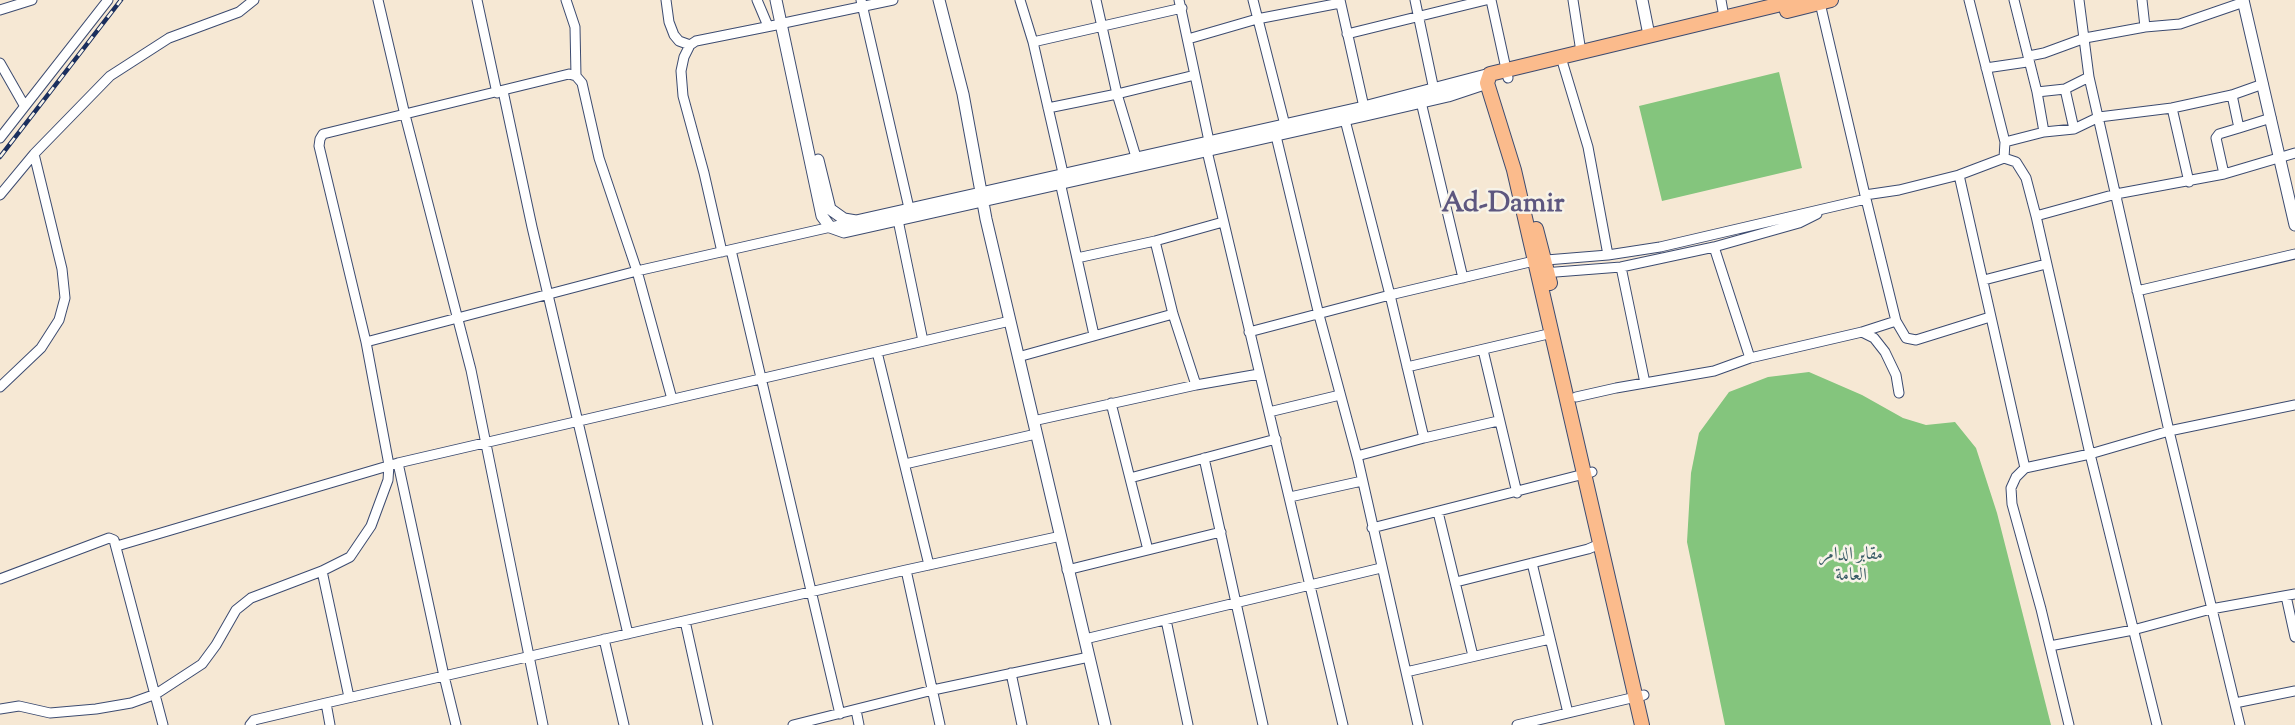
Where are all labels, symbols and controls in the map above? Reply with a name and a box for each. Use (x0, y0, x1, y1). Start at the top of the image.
district label: Ad-Damir (1442, 189, 1564, 223)
park label: مقابر الدامر العامة (1819, 545, 1883, 588)

